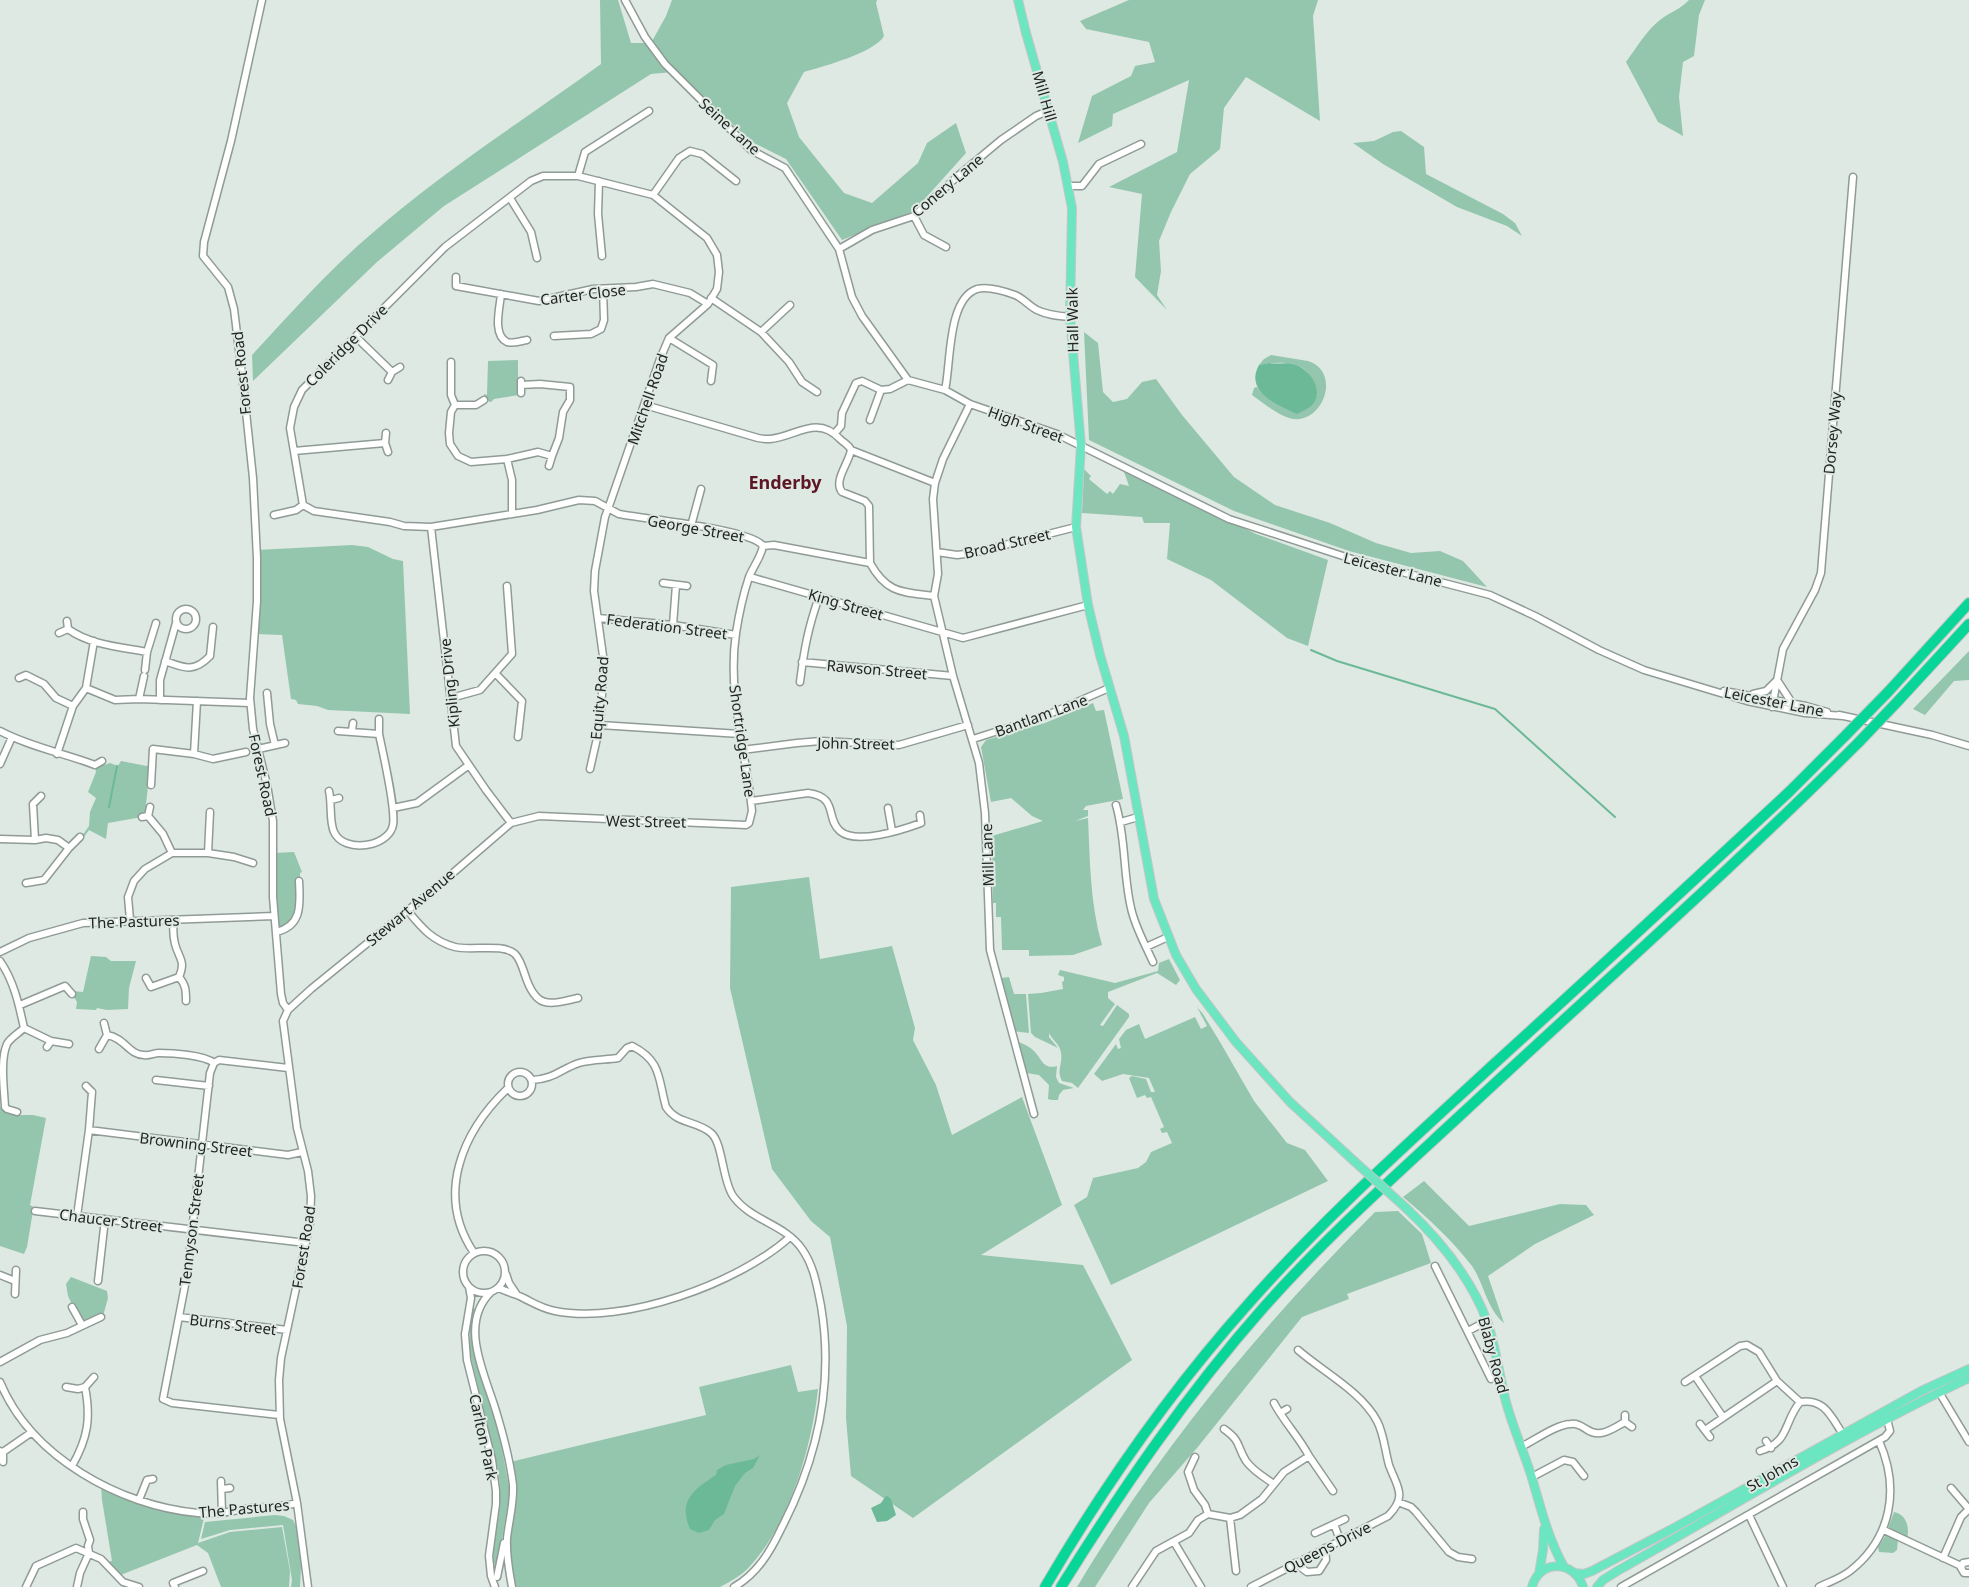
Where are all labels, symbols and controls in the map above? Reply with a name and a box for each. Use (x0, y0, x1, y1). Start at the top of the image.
street label: Mill Hill (1028, 68, 1062, 124)
street label: Seine Lane (695, 93, 765, 159)
street label: Conery Lane (907, 149, 987, 221)
street label: Carter Close (539, 279, 627, 309)
street label: Hall Walk (1061, 287, 1083, 353)
street label: Coleridge Drive (300, 299, 392, 391)
street label: Forest Road (227, 330, 255, 416)
street label: Mitchell Road (622, 351, 672, 447)
street label: Dorsey Way (1818, 391, 1846, 475)
street label: High Street (985, 401, 1067, 447)
district label: Enderby (748, 470, 822, 494)
street label: George Street (646, 510, 747, 546)
street label: Broad Street (962, 523, 1053, 563)
street label: Leicester Lane (1342, 547, 1444, 591)
street label: King Street (806, 584, 887, 624)
street label: Federation Street (605, 609, 729, 643)
street label: Kipling Drive (434, 637, 464, 729)
street label: Equity Road (585, 655, 613, 741)
street label: Rawson Street (826, 655, 929, 683)
street label: Leicester Lane (1723, 682, 1825, 720)
street label: Shortridge Lane (725, 684, 761, 798)
street label: Bantlam Lane (992, 689, 1090, 741)
street label: Forest Road (245, 732, 281, 818)
street label: John Street (815, 732, 895, 754)
street label: West Street (606, 810, 687, 832)
street label: Mill Lane (976, 823, 998, 887)
street label: Stewart Avenue (361, 864, 459, 950)
street label: The Pastures (88, 909, 180, 933)
street label: Browning Street (138, 1127, 254, 1161)
street label: Tennyson Street (174, 1172, 208, 1287)
street label: Chaucer Street (58, 1204, 164, 1236)
street label: Forest Road (287, 1204, 319, 1290)
street label: Burns Street (188, 1309, 278, 1339)
street label: Blaby Road (1474, 1314, 1514, 1396)
street label: Carlton Park (465, 1392, 503, 1482)
street label: St Johns (1743, 1450, 1801, 1496)
street label: The Pastures (198, 1494, 290, 1522)
street label: Queens Drive (1280, 1516, 1374, 1578)

